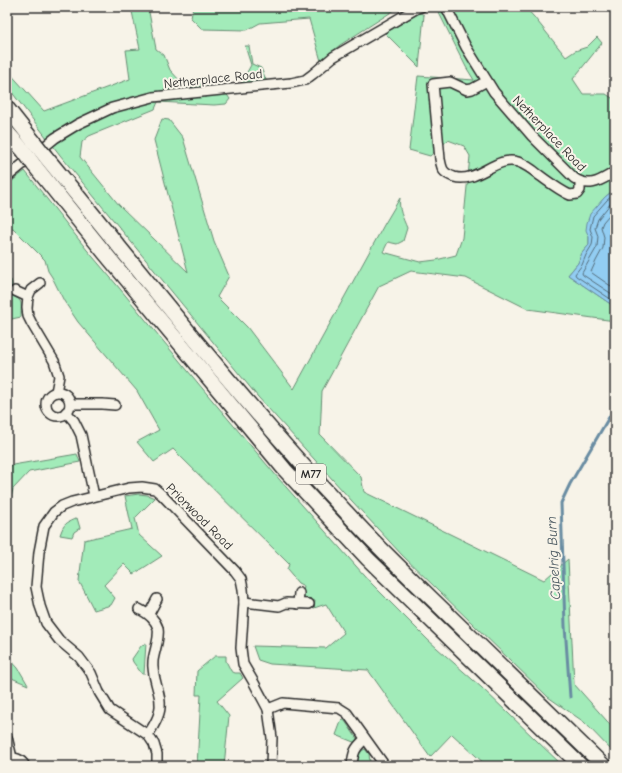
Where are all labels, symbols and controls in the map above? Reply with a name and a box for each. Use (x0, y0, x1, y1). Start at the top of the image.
street label: Netherplace Road (163, 66, 263, 91)
street label: Netherplace Road (510, 93, 589, 174)
road number: M77 (296, 464, 326, 484)
street label: Priorwood Road (163, 480, 236, 553)
water label: Capelrig Burn (543, 516, 564, 600)

